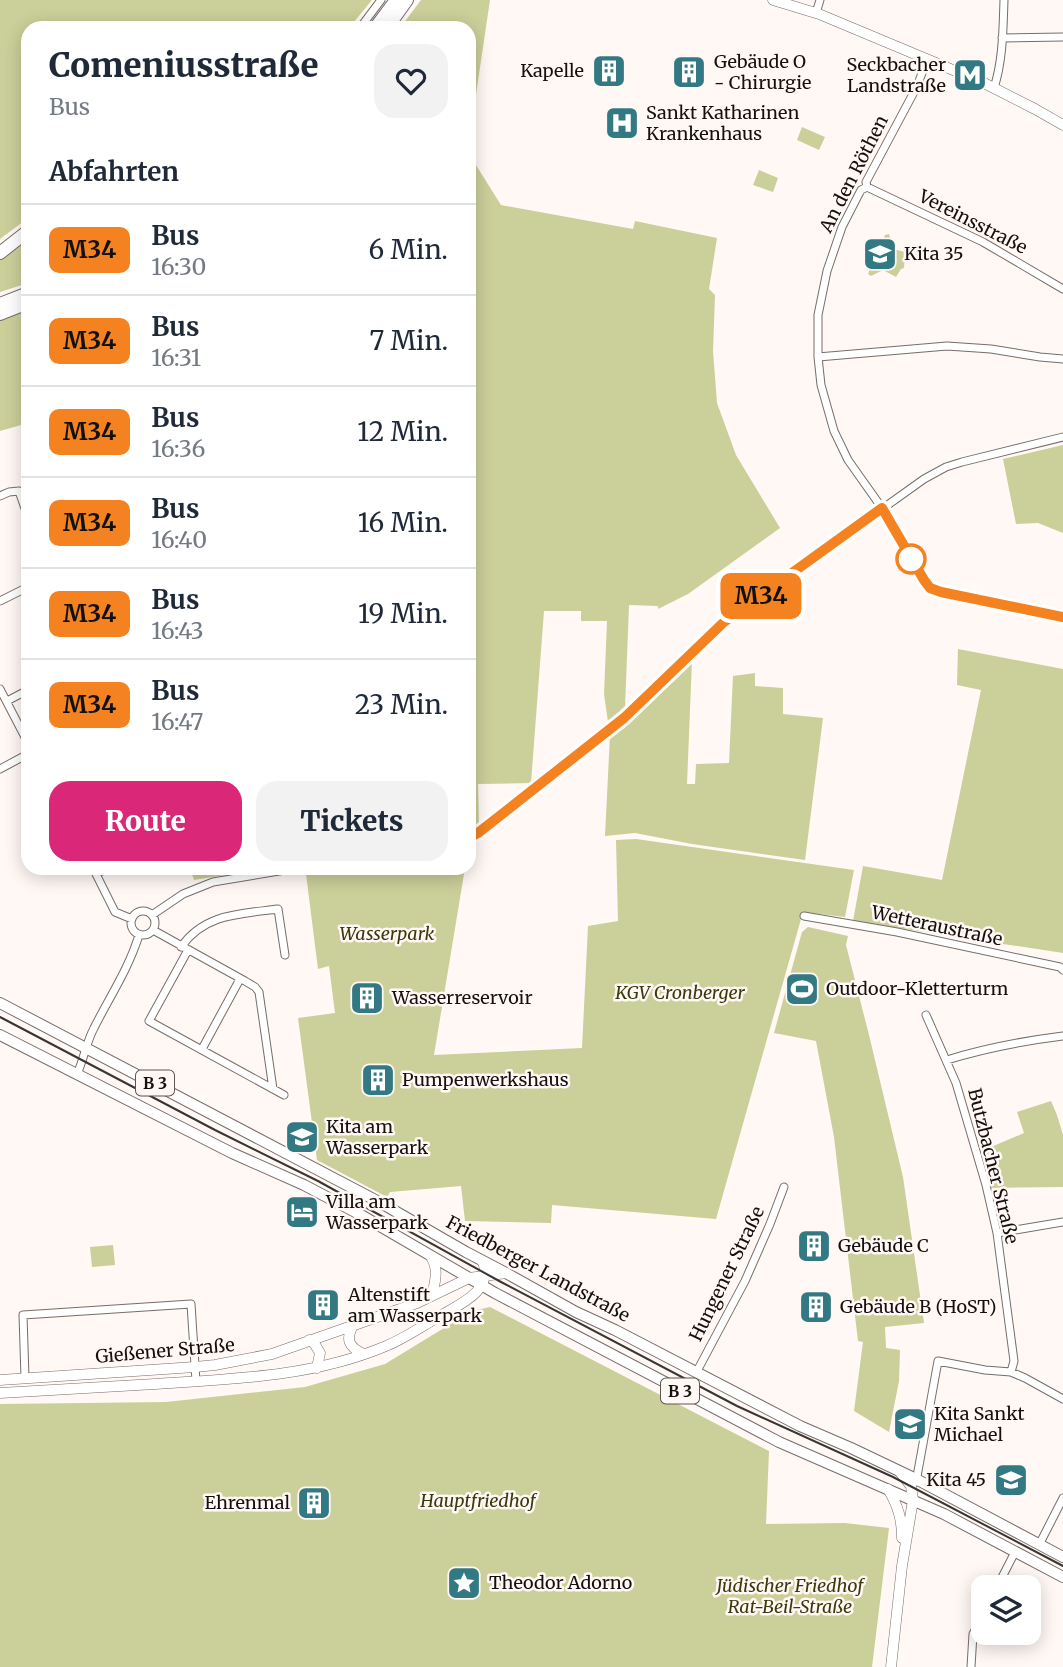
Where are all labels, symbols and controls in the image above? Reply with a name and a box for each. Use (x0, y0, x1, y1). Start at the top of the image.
button: heart (374, 44, 448, 118)
text: Comeniusstraße (49, 45, 319, 86)
place label: Gebäude O - Chirurgie (714, 50, 811, 94)
building icon: Kapelle (590, 52, 628, 90)
building icon: Gebäude O - Chirurgie (670, 53, 708, 91)
place label: Seckbacher Landstraße (846, 53, 946, 97)
metro station icon: Seckbacher Landstraße (951, 56, 989, 94)
place label: Kapelle (520, 59, 584, 82)
text: Bus (49, 92, 90, 121)
place label: Sankt Katharinen Krankenhaus (646, 101, 799, 145)
hospital icon: Sankt Katharinen Krankenhaus (603, 104, 641, 142)
street label: An den Röthen (814, 111, 893, 237)
text: Abfahrten (49, 155, 179, 188)
street label: Vereinsstraße (914, 184, 1031, 259)
text: Bus (151, 219, 199, 252)
text: 6 Min. (369, 233, 448, 266)
text: M34 (63, 234, 116, 265)
school or university icon: Kita 35 (861, 235, 899, 273)
place label: Kita 35 (904, 242, 963, 265)
text: 16:30 (151, 252, 206, 281)
text: Bus (151, 310, 199, 343)
text: 7 Min. (369, 324, 448, 357)
text: M34 (63, 325, 116, 356)
text: 16:31 (151, 343, 201, 372)
text: Bus (151, 401, 199, 434)
text: 12 Min. (357, 415, 448, 448)
text: M34 (63, 416, 116, 447)
text: 16:36 (151, 434, 205, 463)
text: Bus (151, 492, 199, 525)
text: 16 Min. (358, 506, 448, 539)
text: M34 (63, 507, 116, 538)
text: 16:40 (151, 525, 207, 554)
unlabelled marker (896, 544, 926, 574)
line badge: M34 (721, 573, 801, 619)
text: M34 (734, 580, 788, 611)
text: Bus (151, 583, 199, 616)
text: 19 Min. (358, 597, 448, 630)
text: M34 (63, 598, 116, 629)
text: 16:43 (151, 616, 204, 645)
text: Bus (151, 674, 199, 707)
text: 23 Min. (355, 688, 448, 721)
text: M34 (63, 689, 116, 720)
text: 16:47 (151, 707, 203, 736)
button: Route (49, 781, 242, 861)
button: Tickets (256, 781, 448, 861)
street label: Wetteraustraße (869, 900, 1005, 951)
park label: Wasserpark (340, 922, 435, 945)
sports icon: Outdoor-Kletterturm (783, 970, 821, 1008)
place label: Outdoor-Kletterturm (826, 977, 1009, 1000)
building icon: Wasserreservoir (348, 979, 386, 1017)
park label: KGV Cronberger (614, 981, 745, 1004)
place label: Wasserreservoir (391, 986, 533, 1009)
building icon: Pumpenwerkshaus (359, 1061, 397, 1099)
place label: Pumpenwerkshaus (402, 1068, 569, 1091)
road number: B 3 (136, 1070, 174, 1096)
street label: Butzbacher Straße (963, 1086, 1024, 1246)
place label: Kita am Wasserpark (325, 1115, 429, 1159)
school or university icon: Kita am Wasserpark (283, 1118, 321, 1156)
place label: Villa am Wasserpark (325, 1190, 429, 1234)
hotel icon: Villa am Wasserpark (283, 1193, 321, 1231)
street label: Hungener Straße (684, 1202, 769, 1345)
street label: Friedberger Landstraße (442, 1210, 634, 1327)
building icon: Gebäude C (795, 1227, 833, 1265)
place label: Gebäude C (838, 1234, 929, 1257)
place label: Altenstift am Wasserpark (347, 1283, 483, 1327)
building icon: Altenstift am Wasserpark (304, 1286, 342, 1324)
building icon: Gebäude B (HoST) (797, 1288, 835, 1326)
place label: Gebäude B (HoST) (840, 1295, 997, 1318)
street label: Gießener Straße (94, 1333, 235, 1368)
road number: B 3 (661, 1378, 699, 1404)
place label: Kita Sankt Michael (934, 1402, 1025, 1446)
school or university icon: Kita Sankt Michael (891, 1405, 929, 1443)
school or university icon: Kita 45 (992, 1461, 1030, 1499)
place label: Kita 45 (926, 1468, 986, 1491)
building icon: Ehrenmal (295, 1484, 333, 1522)
park label: Hauptfriedhof (419, 1489, 538, 1512)
place label: Ehrenmal (205, 1491, 290, 1514)
place icon: Theodor Adorno (445, 1564, 483, 1602)
place label: Theodor Adorno (489, 1571, 632, 1594)
park label: Jüdischer Friedhof Rat-Beil-Straße (715, 1574, 865, 1618)
map controls (971, 1575, 1041, 1645)
button: layers (971, 1575, 1041, 1645)

